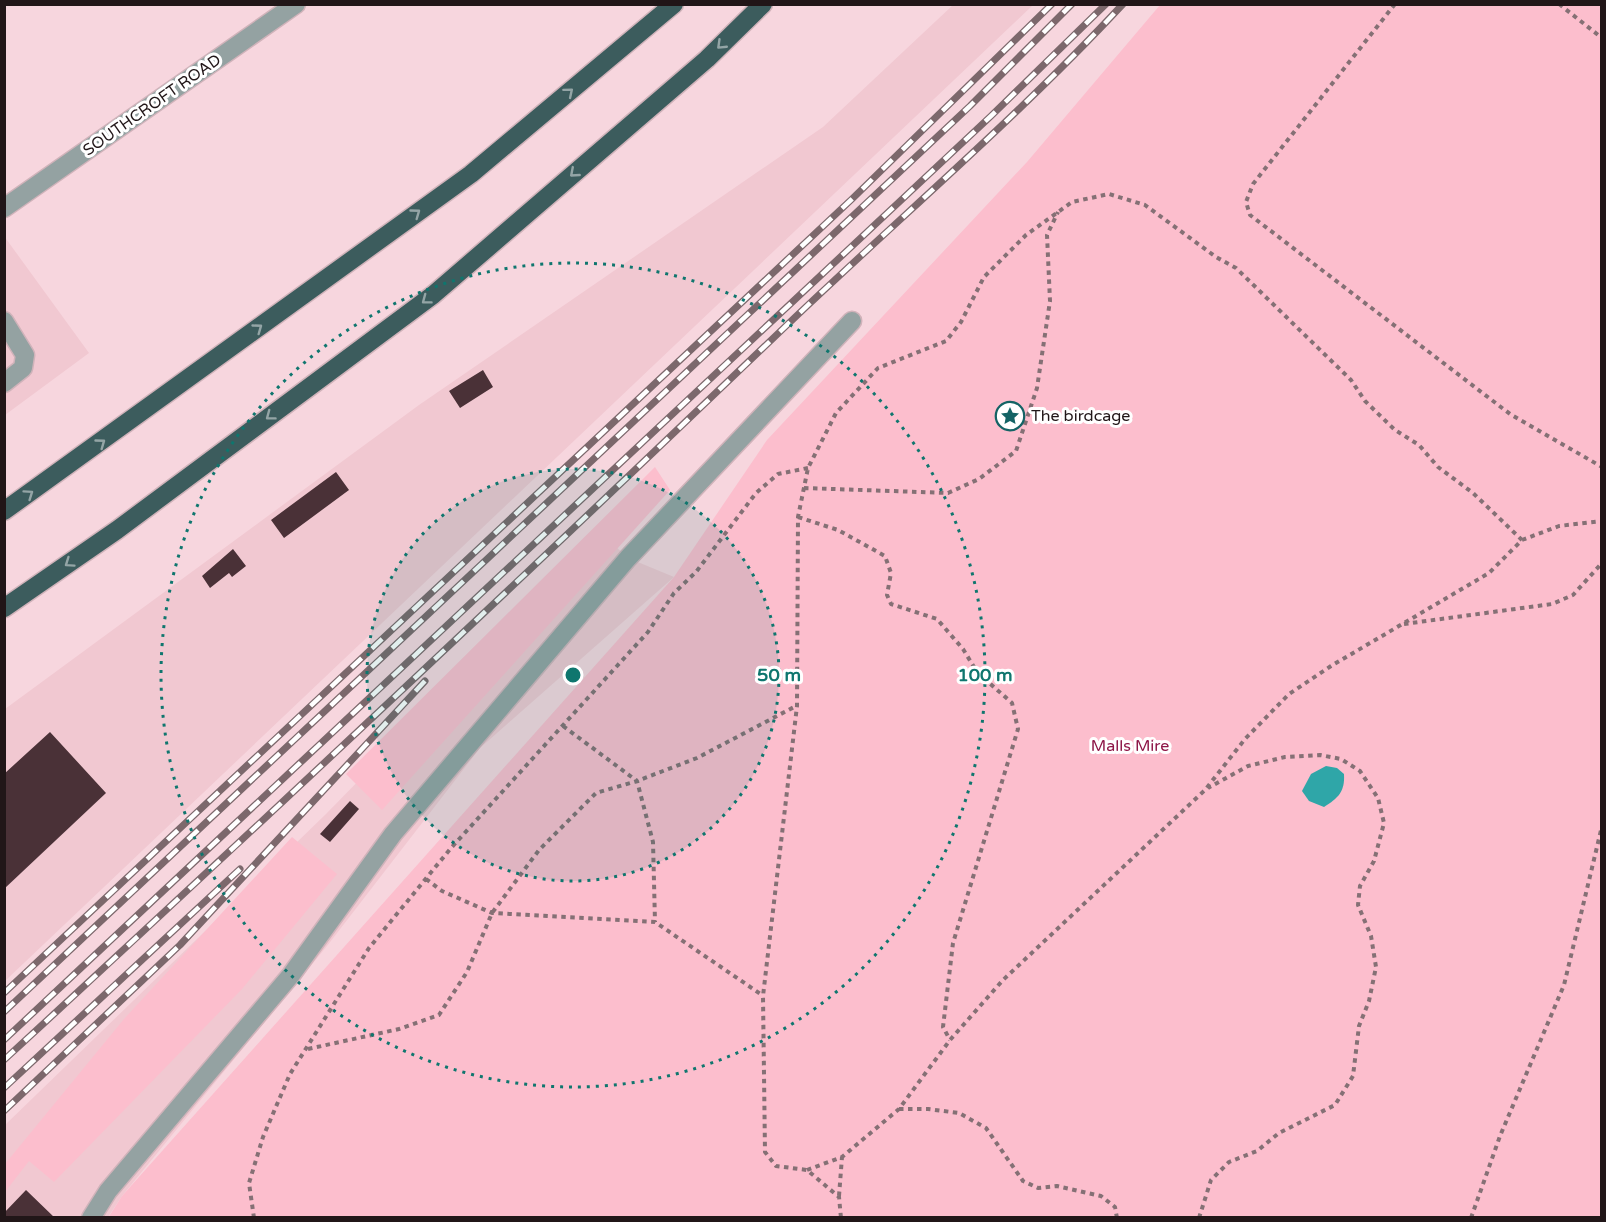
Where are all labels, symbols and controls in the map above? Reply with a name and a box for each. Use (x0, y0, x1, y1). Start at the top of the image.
one-way arrow (718, 38, 728, 49)
street label: SOUTHCROFT ROAD (79, 50, 225, 160)
one-way arrow (562, 88, 573, 99)
one-way arrow (570, 166, 581, 177)
one-way arrow (410, 209, 421, 220)
one-way arrow (422, 293, 433, 304)
one-way arrow (252, 324, 263, 335)
place icon: The birdcage (994, 400, 1026, 432)
place label: The birdcage (1031, 406, 1130, 426)
one-way arrow (265, 409, 276, 420)
one-way arrow (94, 439, 105, 450)
one-way arrow (22, 490, 33, 501)
one-way arrow (64, 556, 75, 567)
text: 50 m (757, 664, 801, 686)
text: 100 m (957, 664, 1013, 686)
centre of rings (563, 665, 583, 685)
park label: Malls Mire (1091, 736, 1169, 756)

